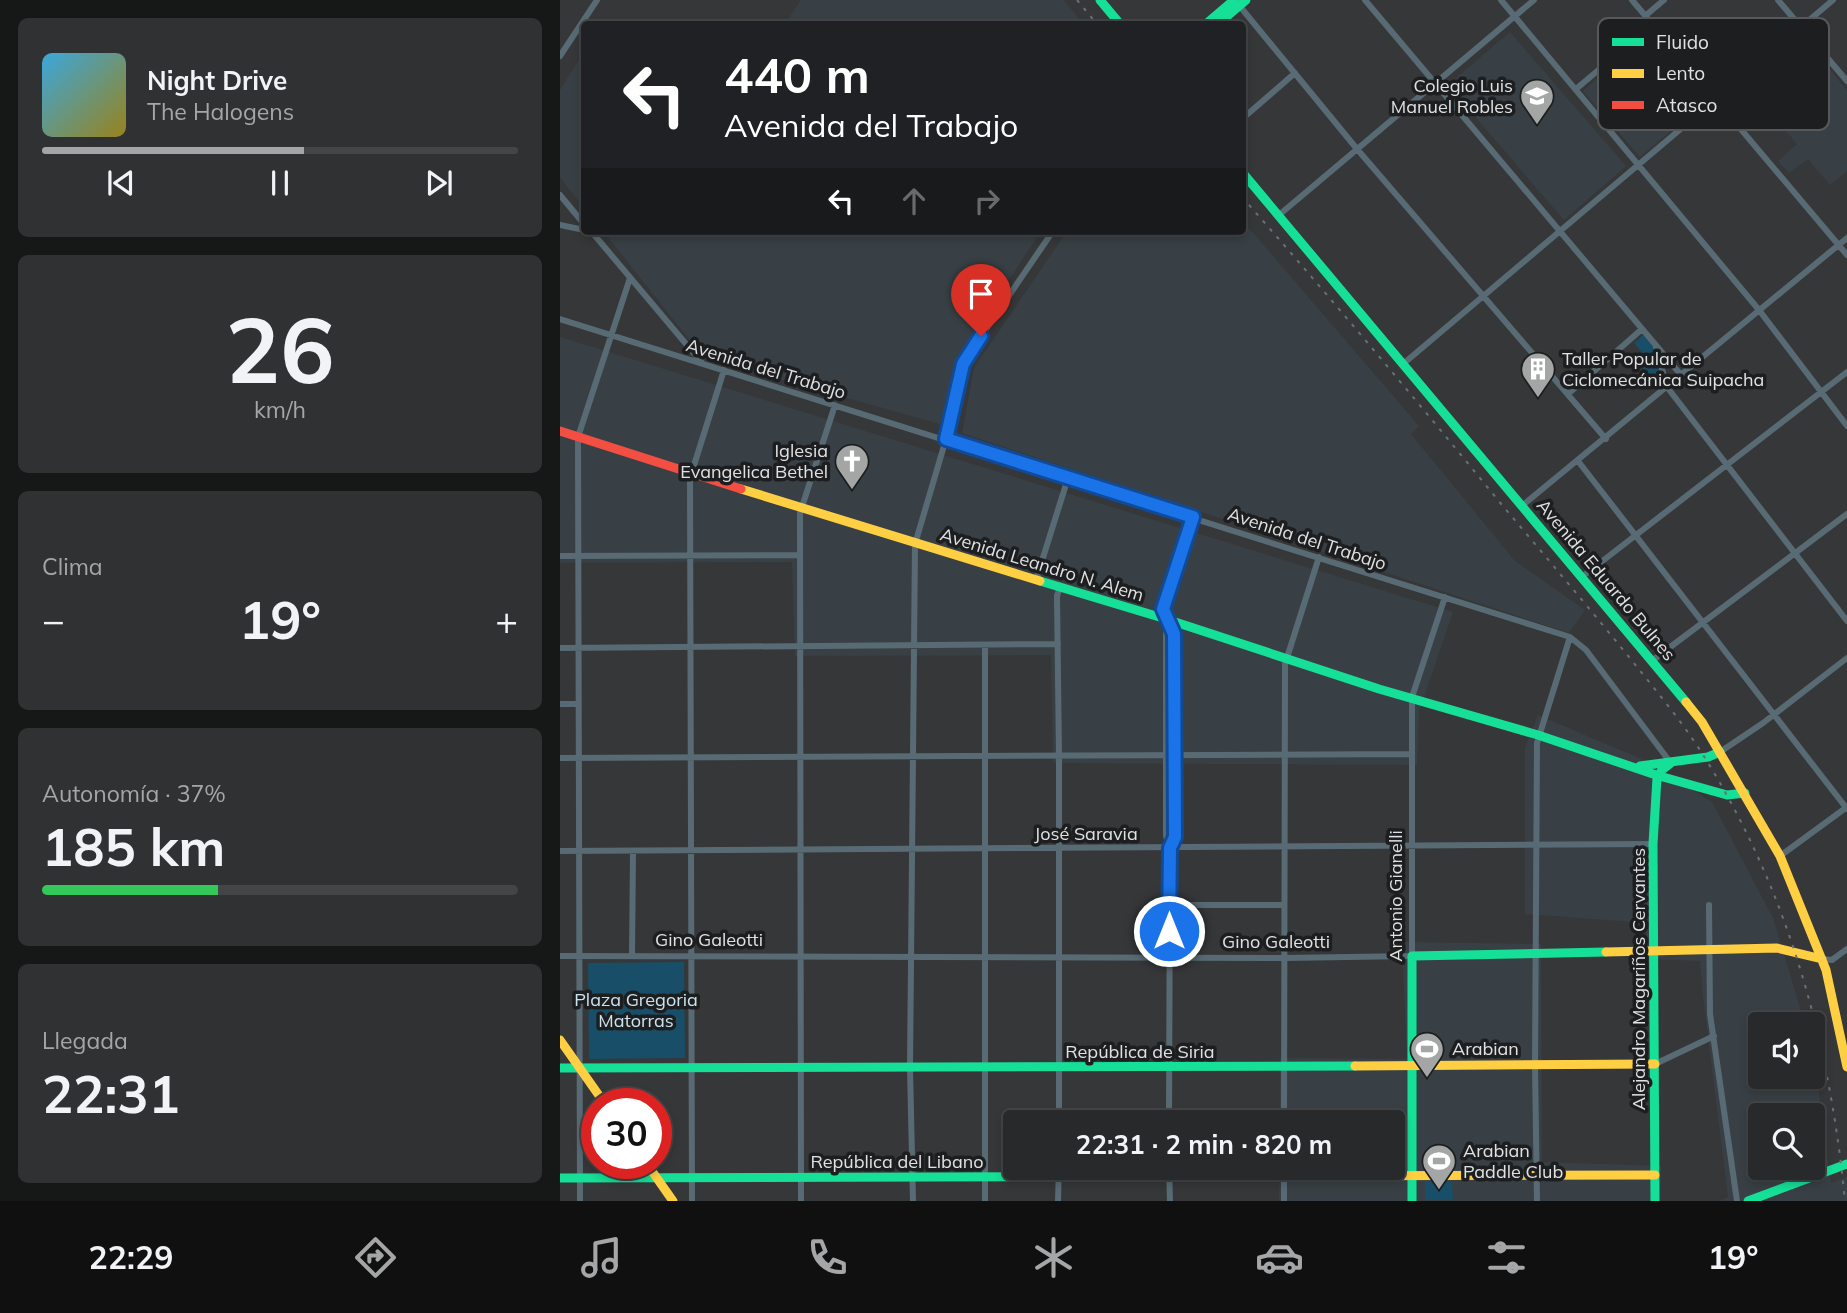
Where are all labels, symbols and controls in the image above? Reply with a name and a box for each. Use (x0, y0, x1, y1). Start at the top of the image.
legend (1598, 18, 1829, 130)
text: Fluido (1656, 30, 1709, 54)
text: 440 m (724, 44, 870, 105)
icon: left (609, 49, 700, 140)
text: Lento (1656, 61, 1705, 85)
text: Night Drive (147, 64, 287, 97)
place label: Colegio Luis Manuel Robles (1391, 74, 1513, 118)
school or university icon: Colegio Luis Manuel Robles (1518, 77, 1556, 126)
text: Atasco (1656, 93, 1717, 117)
text: The Halogens (147, 97, 294, 126)
text: Avenida del Trabajo (724, 105, 1018, 145)
icon: previous (102, 164, 140, 202)
icon: pause (261, 164, 299, 202)
icon: next (420, 164, 458, 202)
icon: left (822, 182, 860, 220)
icon: ahead (895, 182, 933, 220)
icon: right (968, 182, 1006, 220)
pin (951, 264, 1011, 336)
icon: arrive (962, 275, 1000, 313)
text: 26 (225, 292, 335, 406)
street label: Avenida del Trabajo (684, 333, 849, 404)
place label: Taller Popular de Ciclomecánica Suipacha (1562, 347, 1764, 391)
building icon: Taller Popular de Ciclomecánica Suipacha (1519, 350, 1557, 399)
text: km/h (254, 395, 306, 424)
place label: Iglesia Evangelica Bethel (680, 439, 828, 483)
church icon: Iglesia Evangelica Bethel (833, 442, 871, 491)
street label: Avenida Eduardo Bulnes (1532, 494, 1681, 665)
street label: Avenida del Trabajo (1225, 502, 1389, 575)
street label: Avenida Leandro N. Alem (938, 523, 1147, 606)
text: Clima (42, 552, 103, 581)
text: 19° (239, 587, 321, 652)
text: − (42, 596, 65, 644)
text: + (495, 596, 518, 644)
text: Autonomía · 37% (42, 779, 226, 808)
text: 185 km (42, 814, 225, 879)
street label: José Saravia (1034, 822, 1138, 845)
street label: Antonio Gianelli (1384, 830, 1407, 962)
street label: Alejandro Magariños Cervantes (1627, 848, 1650, 1110)
position arrow (1132, 894, 1206, 968)
street label: Gino Galeotti (655, 928, 763, 951)
street label: Gino Galeotti (1222, 930, 1330, 953)
park label: Plaza Gregoria Matorras (574, 988, 698, 1032)
map controls (1748, 1012, 1825, 1180)
button: sound (1748, 1012, 1825, 1089)
text: Llegada (42, 1026, 128, 1055)
sports icon: Arabian (1408, 1030, 1446, 1079)
place label: Arabian (1452, 1037, 1519, 1060)
street label: República de Siria (1065, 1040, 1215, 1063)
text: 22:31 (42, 1061, 180, 1126)
speed limit sign: 30 (581, 1088, 672, 1179)
button: search (1748, 1103, 1825, 1180)
text: 22:31 · 2 min · 820 m (1076, 1128, 1332, 1161)
place label: Arabian Paddle Club (1463, 1139, 1563, 1183)
sports icon: Arabian Paddle Club (1420, 1142, 1458, 1191)
street label: República del Libano (810, 1150, 984, 1173)
icon: directions (351, 1233, 400, 1282)
icon: music (577, 1233, 626, 1282)
icon: phone (803, 1233, 852, 1282)
icon: climate (1029, 1233, 1078, 1282)
icon: car (1255, 1233, 1304, 1282)
icon: filters (1482, 1233, 1531, 1282)
text: 22:29 (89, 1237, 173, 1277)
text: 19° (1708, 1237, 1758, 1277)

